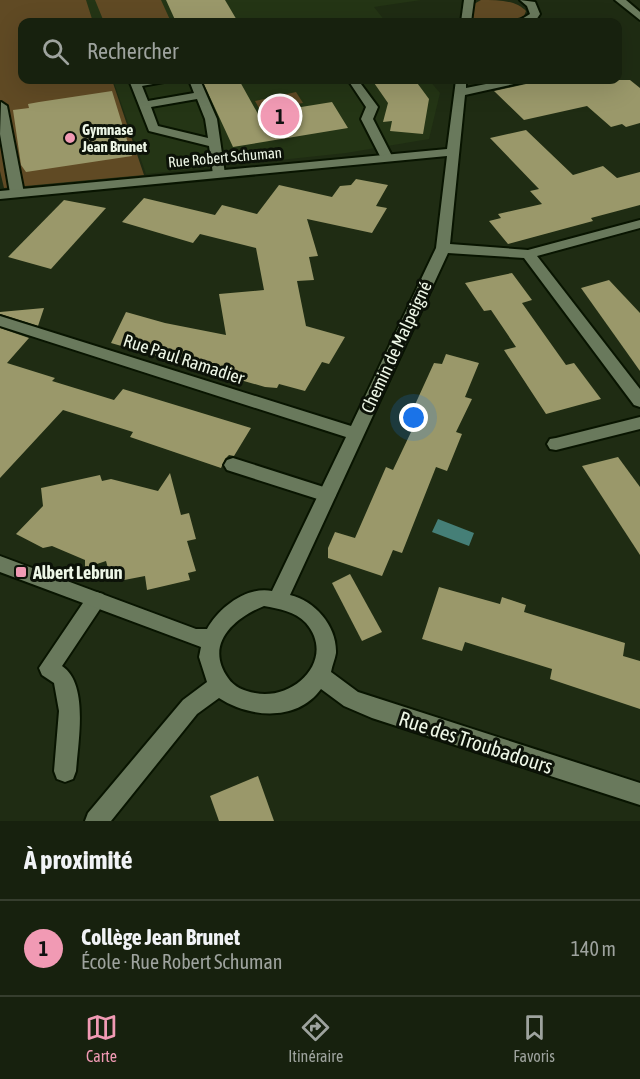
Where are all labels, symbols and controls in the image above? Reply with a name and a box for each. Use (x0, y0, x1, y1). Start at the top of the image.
search box (18, 18, 622, 84)
icon: search (39, 35, 72, 68)
text: Rechercher (87, 38, 178, 64)
pin: 1 (260, 94, 300, 138)
place label: Gymnase Jean Brunet (81, 121, 148, 155)
marker: Gymnase Jean Brunet (63, 131, 77, 145)
street label: Rue Robert Schuman (167, 144, 283, 170)
street label: Chemin de Malpeigné (356, 278, 436, 416)
street label: Rue Paul Ramadier (121, 330, 248, 389)
your location (399, 403, 428, 432)
place label: Albert Lebrun (32, 562, 123, 583)
marker: Albert Lebrun (14, 565, 28, 579)
street label: Rue des Troubadours (396, 706, 556, 778)
text: À proximité (24, 845, 132, 875)
text: Collège Jean Brunet (81, 924, 240, 950)
text: 1 (39, 937, 48, 960)
text: 140 m (571, 937, 616, 960)
text: École · Rue Robert Schuman (81, 950, 282, 973)
tab: Carte (85, 1011, 118, 1065)
tab: Itinéraire (288, 1011, 343, 1065)
tab: Favoris (513, 1011, 555, 1065)

